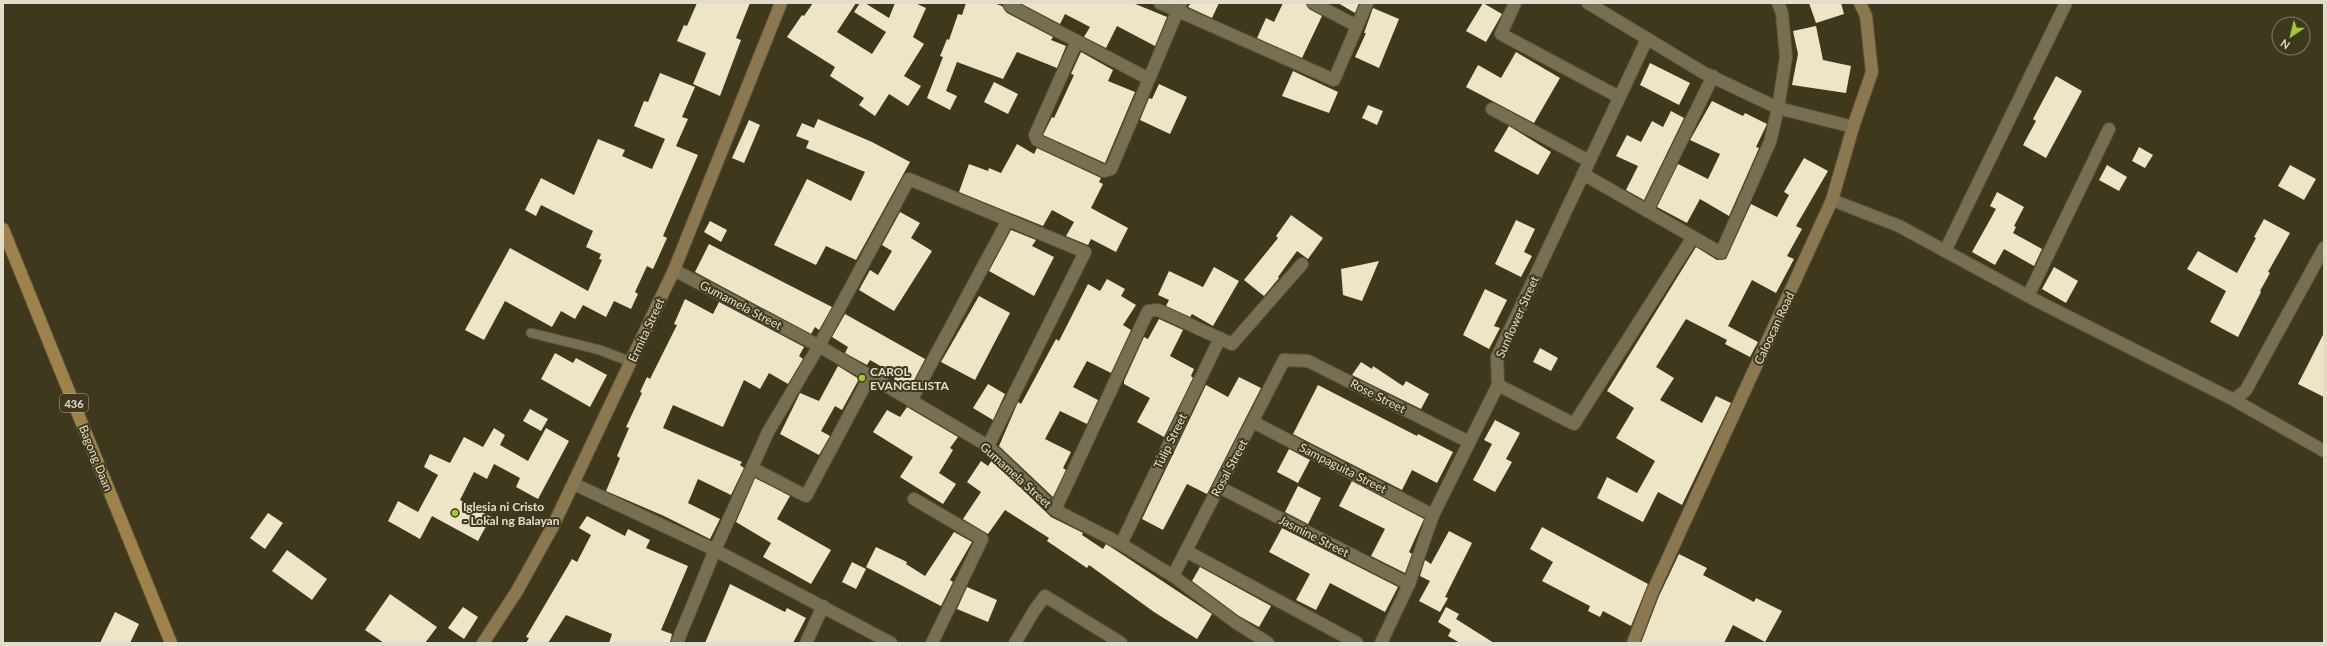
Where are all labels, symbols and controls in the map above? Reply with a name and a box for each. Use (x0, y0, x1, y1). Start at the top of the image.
north arrow (2271, 16, 2311, 56)
text: N (2278, 37, 2292, 52)
street label: Sunflower Street (1492, 273, 1542, 360)
street label: Gumamela Street (697, 277, 785, 333)
street label: Caloocan Road (1751, 289, 1797, 367)
street label: Ermita Street (625, 295, 668, 364)
place label: CAROL EVANGELISTA (870, 364, 949, 393)
marker: CAROL EVANGELISTA (857, 373, 867, 383)
street label: Rose Street (1348, 376, 1409, 417)
road number: 436 (60, 394, 88, 412)
street label: Tulip Street (1150, 410, 1190, 471)
street label: Bagong Daan (76, 423, 116, 493)
street label: Rosal Street (1208, 436, 1251, 499)
street label: Gumamela Street (977, 439, 1055, 511)
street label: Sampaguita Street (1297, 440, 1390, 497)
place label: Iglesia ni Cristo - Lokal ng Balayan (463, 499, 560, 528)
marker: Iglesia ni Cristo - Lokal ng Balayan (450, 508, 460, 518)
street label: Jasmine Street (1277, 512, 1352, 560)

